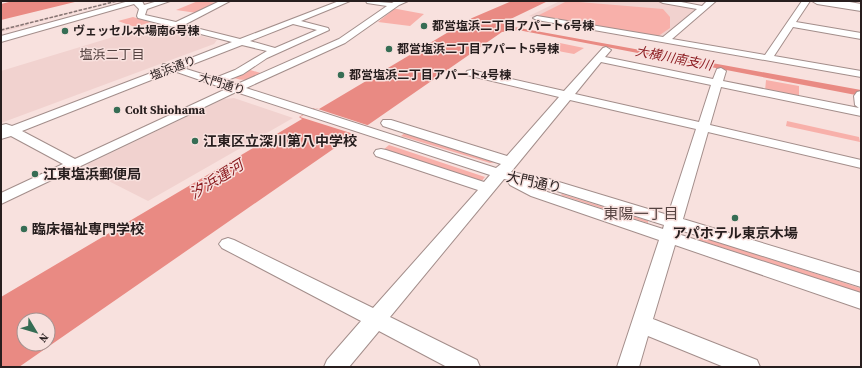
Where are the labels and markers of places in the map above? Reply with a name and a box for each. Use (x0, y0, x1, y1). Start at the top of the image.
place label: 都営塩浜二丁目アパート6号棟 (432, 18, 594, 34)
marker: 都営塩浜二丁目アパート6号棟 (419, 21, 429, 31)
place label: ヴェッセル木場南6号棟 (73, 23, 200, 39)
marker: ヴェッセル木場南6号棟 (60, 26, 70, 36)
place label: 都営塩浜二丁目アパート5号棟 (397, 41, 559, 57)
marker: 都営塩浜二丁目アパート5号棟 (384, 44, 394, 54)
place label: 都営塩浜二丁目アパート4号棟 (349, 67, 511, 83)
marker: 都営塩浜二丁目アパート4号棟 (336, 70, 346, 80)
place label: Colt Shiohama (125, 102, 206, 118)
marker: Colt Shiohama (112, 105, 122, 115)
place label: 江東区立深川第八中学校 (203, 131, 357, 151)
marker: 江東区立深川第八中学校 (190, 136, 200, 146)
place label: 江東塩浜郵便局 (43, 164, 141, 184)
marker: 江東塩浜郵便局 (30, 169, 40, 179)
marker: アパホテル東京木場 (730, 213, 740, 223)
place label: 臨床福祉専門学校 (32, 219, 144, 239)
place label: アパホテル東京木場 (672, 223, 798, 243)
marker: 臨床福祉専門学校 (19, 224, 29, 234)

